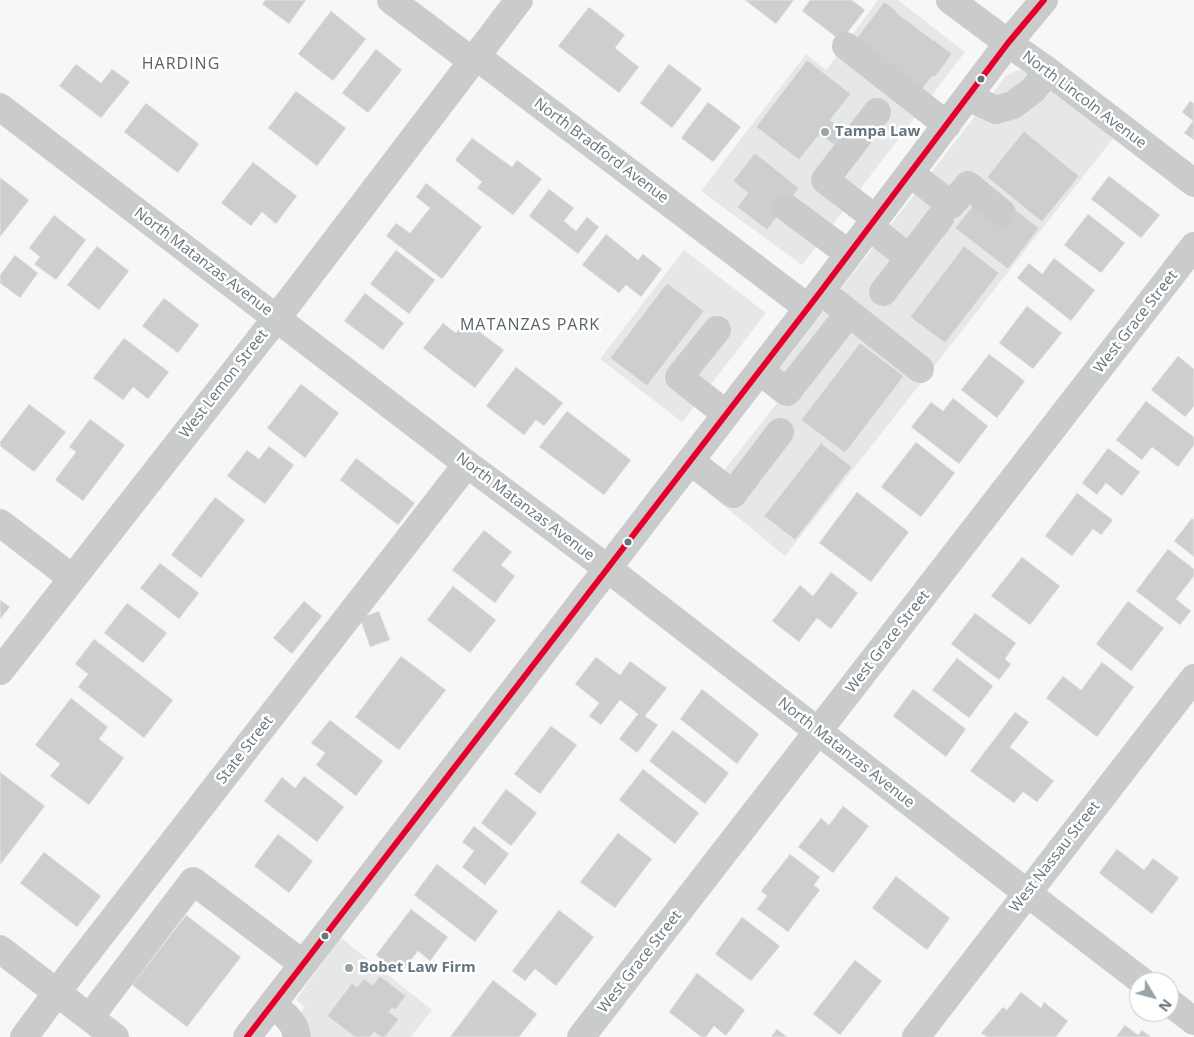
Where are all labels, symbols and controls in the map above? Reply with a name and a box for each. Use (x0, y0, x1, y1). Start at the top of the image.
street label: North Lincoln Avenue (1018, 47, 1150, 153)
district label: HARDING (141, 54, 221, 74)
unlabelled marker (976, 74, 986, 84)
street label: North Bradford Avenue (530, 95, 672, 207)
place label: Tampa Law (835, 123, 920, 141)
marker: Tampa Law (819, 126, 831, 138)
street label: North Matanzas Avenue (130, 204, 276, 320)
street label: West Grace Street (1090, 267, 1182, 377)
district label: MATANZAS PARK (458, 315, 602, 335)
street label: West Lemon Street (176, 326, 272, 442)
street label: North Matanzas Avenue (452, 449, 598, 565)
unlabelled marker (623, 537, 633, 547)
street label: West Grace Street (842, 587, 934, 697)
street label: North Matanzas Avenue (774, 694, 918, 812)
street label: State Street (213, 712, 277, 788)
street label: West Nassau Street (1006, 798, 1104, 916)
street label: West Grace Street (594, 907, 686, 1017)
unlabelled marker (320, 931, 330, 941)
place label: Bobet Law Firm (359, 959, 476, 977)
marker: Bobet Law Firm (343, 962, 355, 974)
north arrow (1129, 972, 1179, 1022)
text: N (1155, 995, 1177, 1016)

